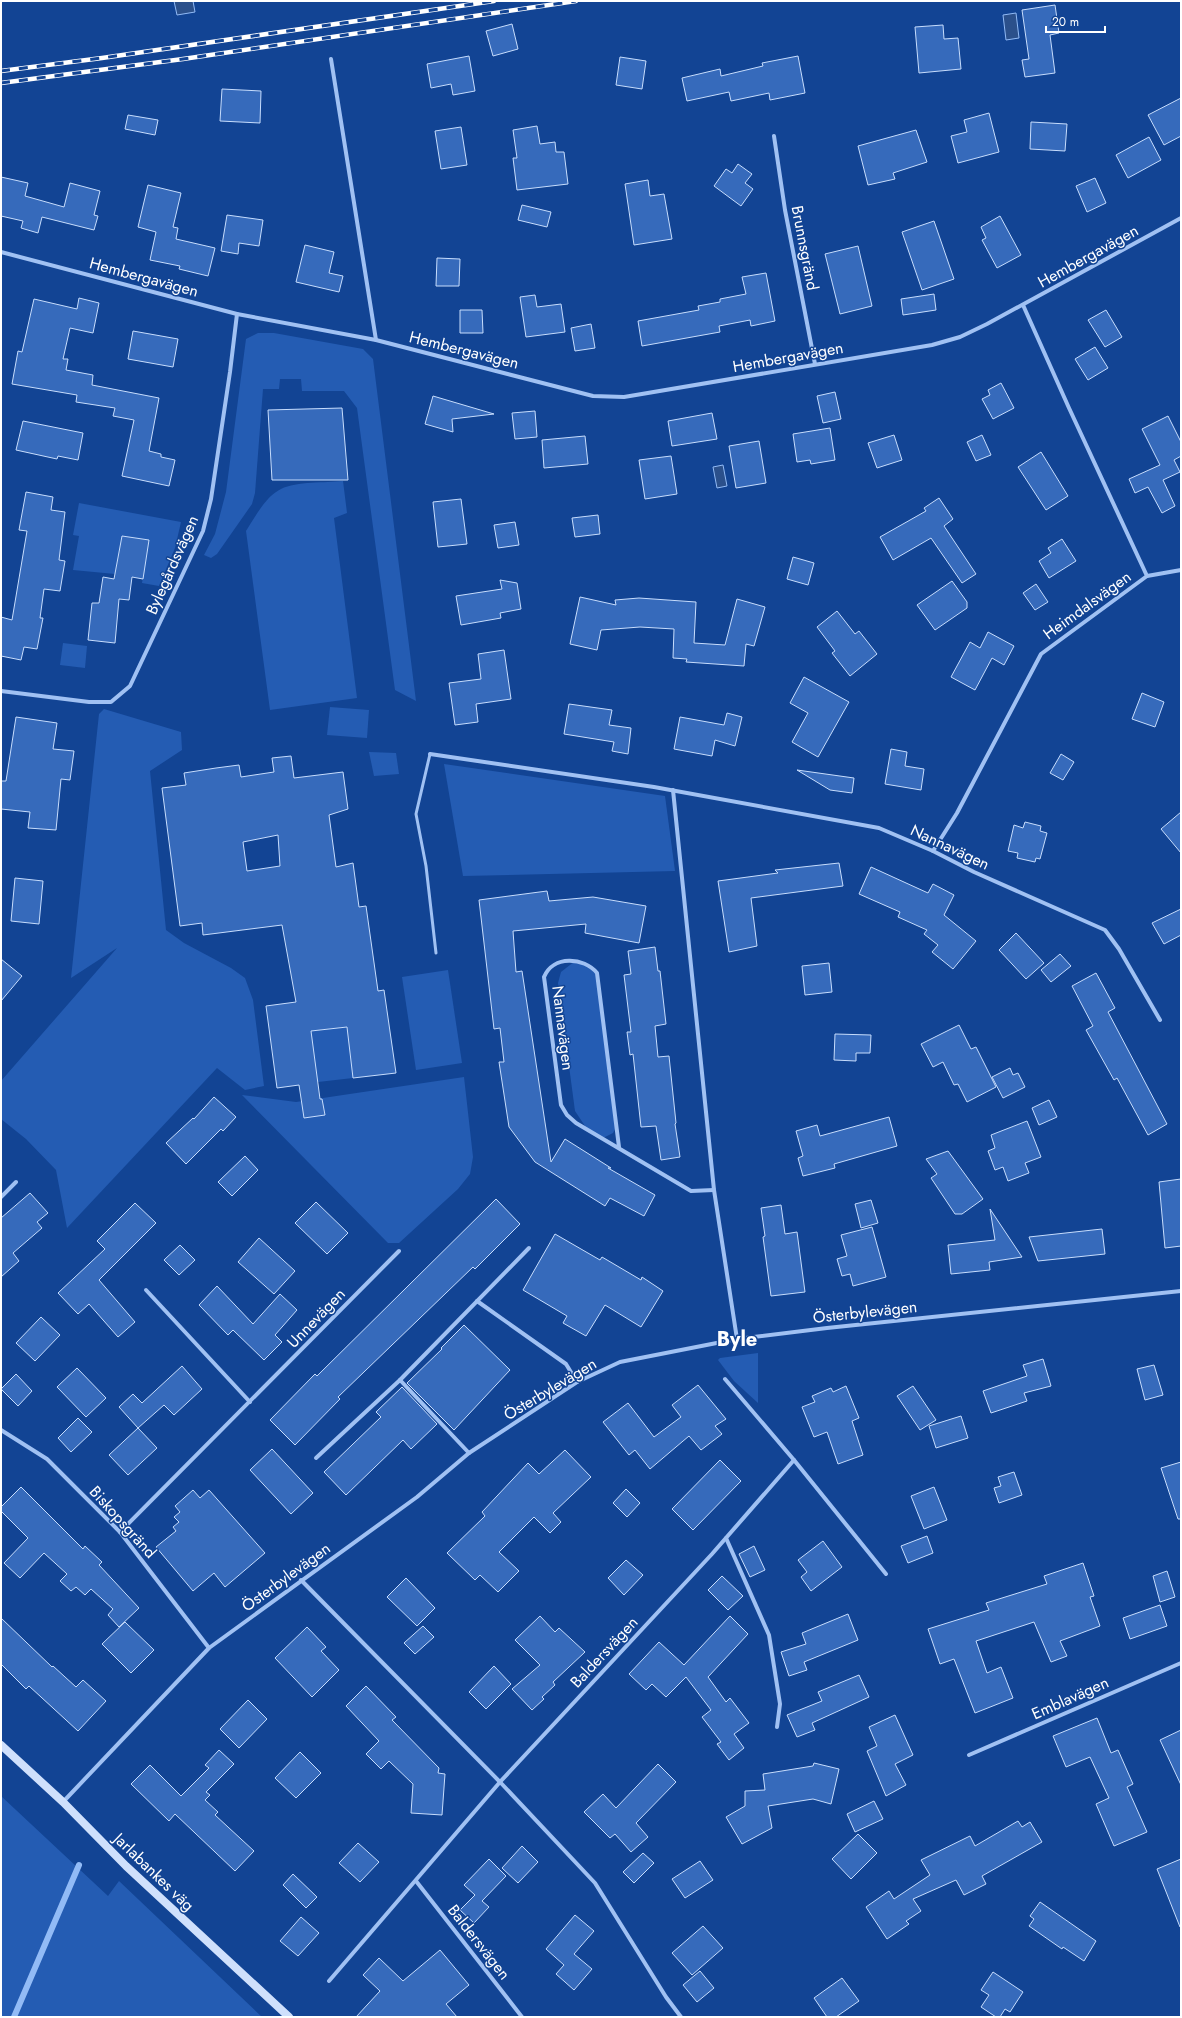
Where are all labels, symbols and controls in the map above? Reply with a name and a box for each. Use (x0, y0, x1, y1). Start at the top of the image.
scale bar (1046, 8, 1105, 34)
text: 20 m (1052, 13, 1079, 31)
street label: Brunnsgränd (786, 204, 824, 292)
street label: Hembergavägen (1033, 219, 1143, 293)
street label: Hembergavägen (87, 251, 201, 303)
street label: Hembergavägen (407, 325, 521, 375)
street label: Hembergavägen (731, 336, 845, 378)
street label: Bylegårdsvägen (140, 512, 204, 618)
street label: Heimdalsvägen (1038, 565, 1136, 645)
street label: Nannavägen (907, 819, 993, 875)
street label: Nannavägen (546, 984, 580, 1072)
street label: Unnevägen (282, 1283, 350, 1353)
street label: Österbylevägen (812, 1295, 918, 1329)
district label: Byle (717, 1325, 757, 1354)
street label: Österbylevägen (499, 1352, 601, 1426)
street label: Biskopsgränd (84, 1481, 162, 1563)
street label: Österbylevägen (237, 1537, 335, 1617)
street label: Baldersvägen (565, 1611, 643, 1693)
street label: Emblavägen (1028, 1671, 1112, 1725)
street label: Jarlabankes väg (107, 1826, 199, 1916)
street label: Baldersvägen (442, 1899, 516, 1985)

